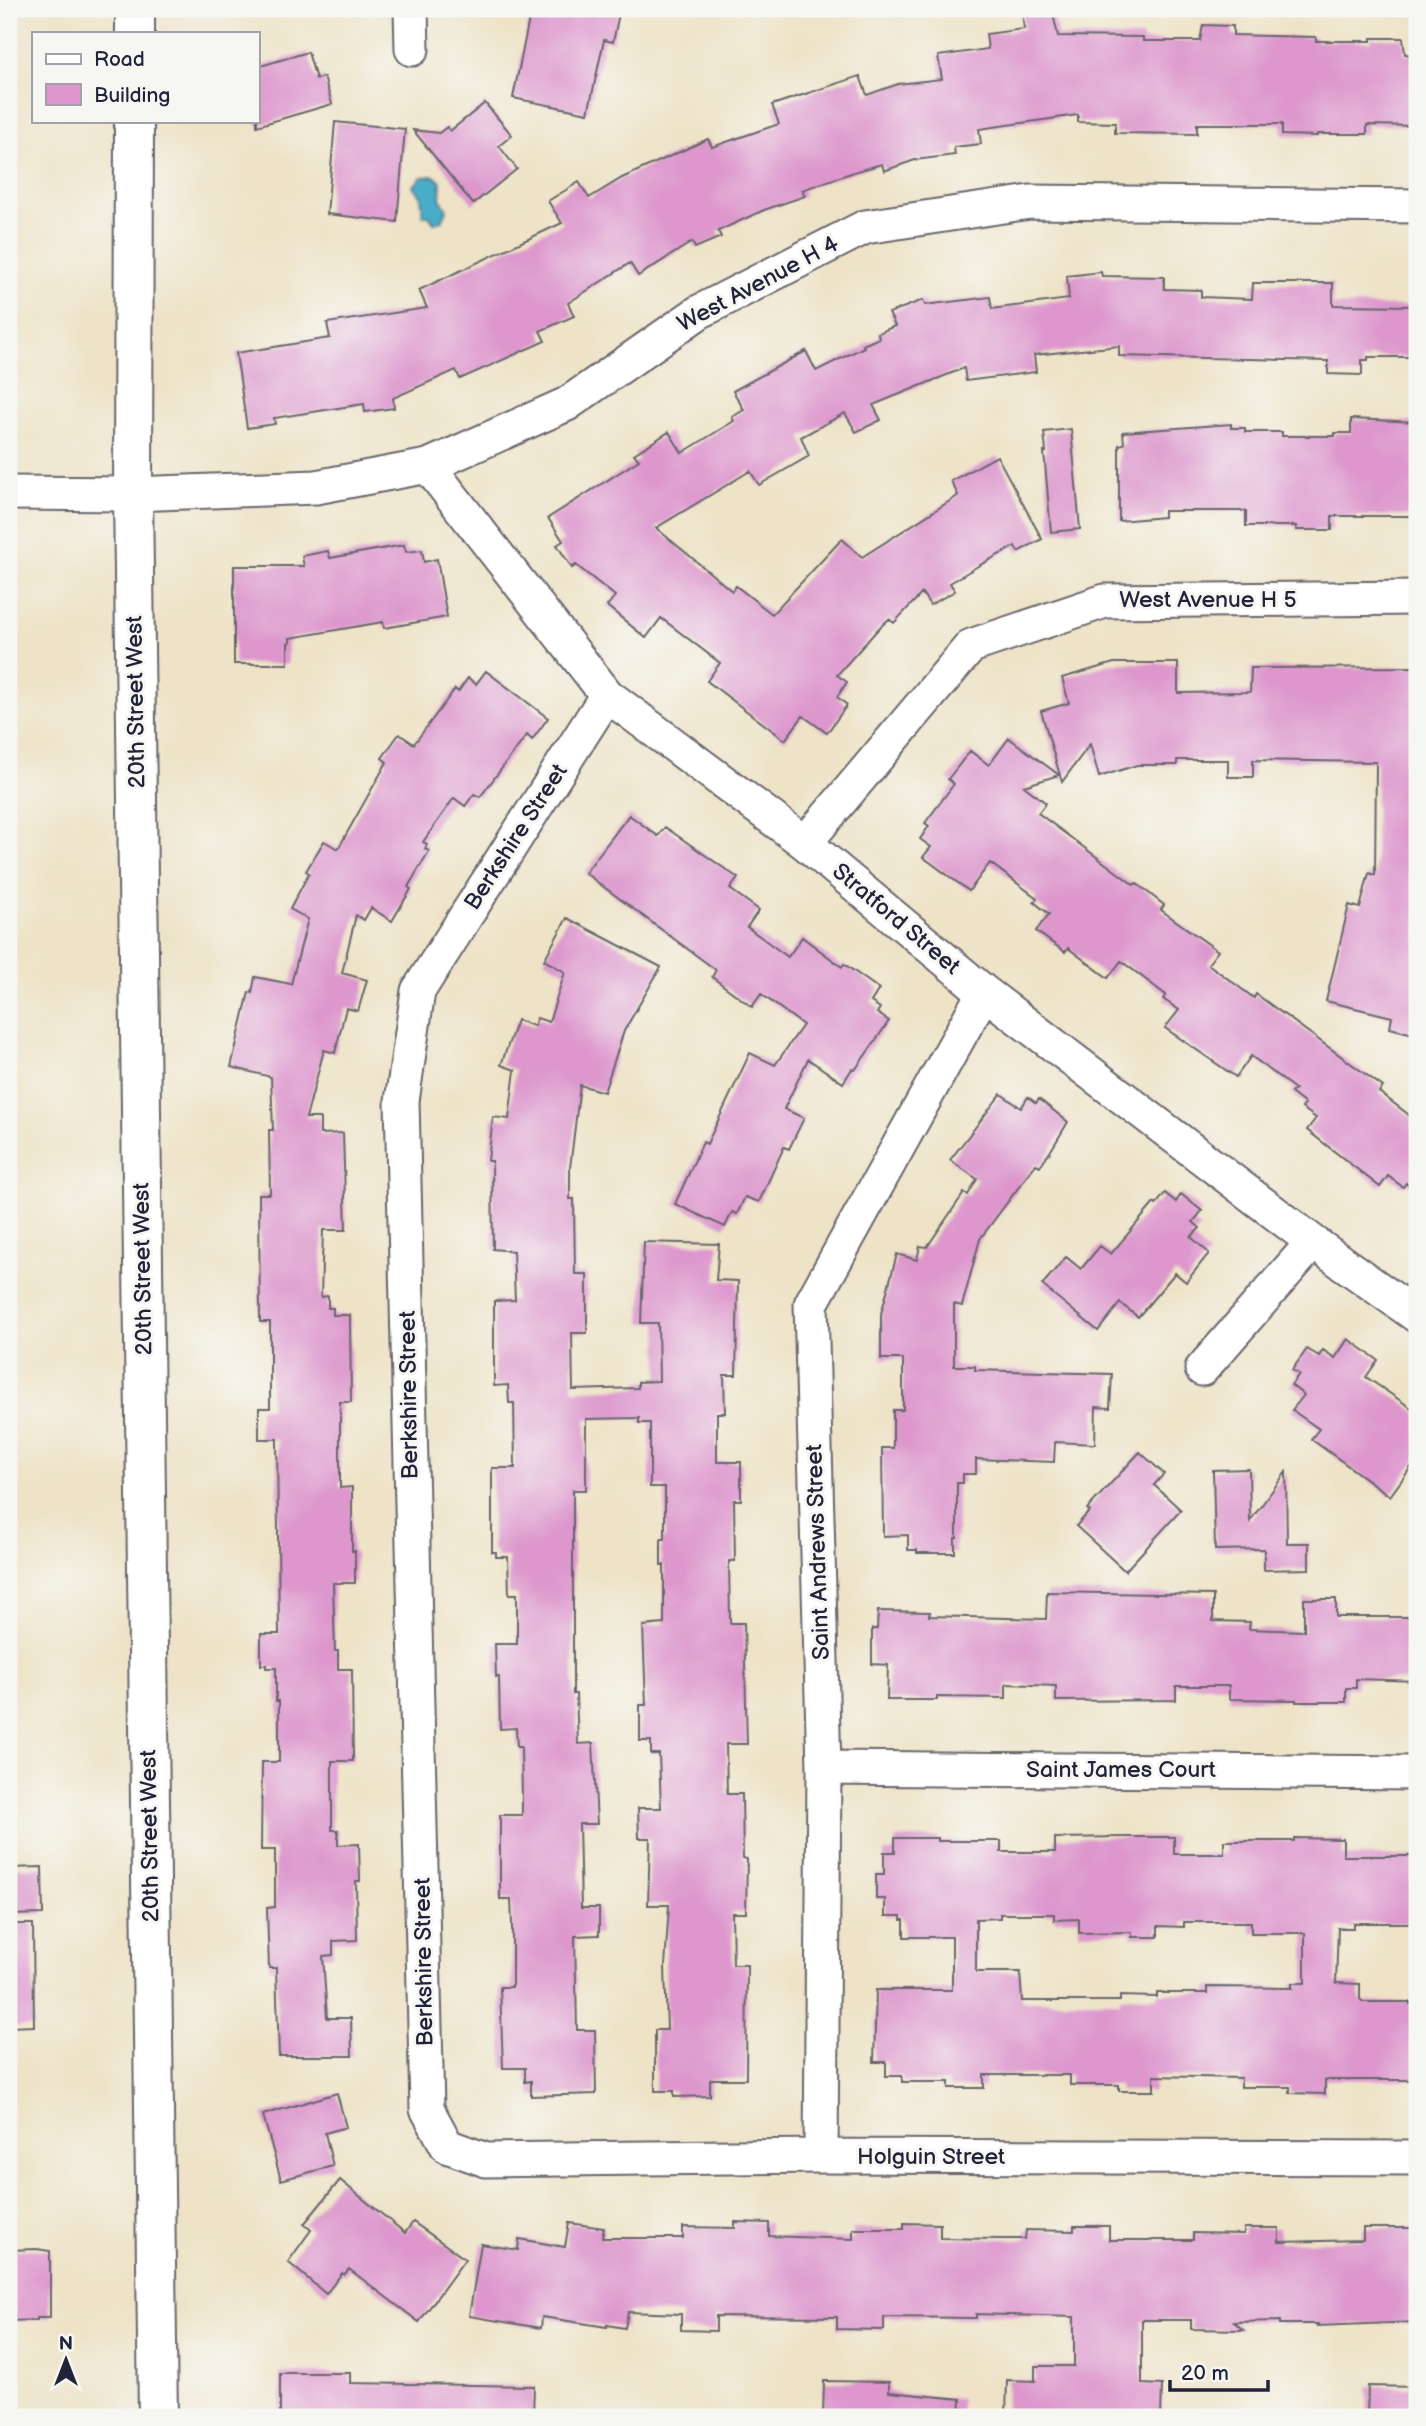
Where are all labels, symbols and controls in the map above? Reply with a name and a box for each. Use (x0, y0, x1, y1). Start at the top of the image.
legend (32, 32, 259, 122)
text: Road (94, 47, 145, 72)
text: Building (94, 83, 170, 108)
street label: West Avenue H 4 (673, 230, 843, 338)
street label: West Avenue H 5 (1119, 586, 1297, 614)
street label: 20th Street West (120, 615, 152, 789)
street label: Berkshire Street (458, 759, 574, 915)
street label: Stratford Street (826, 857, 966, 981)
street label: 20th Street West (127, 1182, 159, 1356)
street label: Berkshire Street (394, 1310, 424, 1480)
street label: Saint Andrews Street (800, 1444, 836, 1660)
street label: 20th Street West (134, 1749, 166, 1923)
street label: Saint James Court (1026, 1756, 1216, 1784)
street label: Berkshire Street (409, 1877, 439, 2047)
street label: Holguin Street (857, 2143, 1005, 2171)
north arrow (32, 2324, 102, 2394)
text: N (59, 2333, 73, 2356)
scale bar (1170, 2349, 1268, 2393)
text: 20 m (1181, 2361, 1229, 2386)

